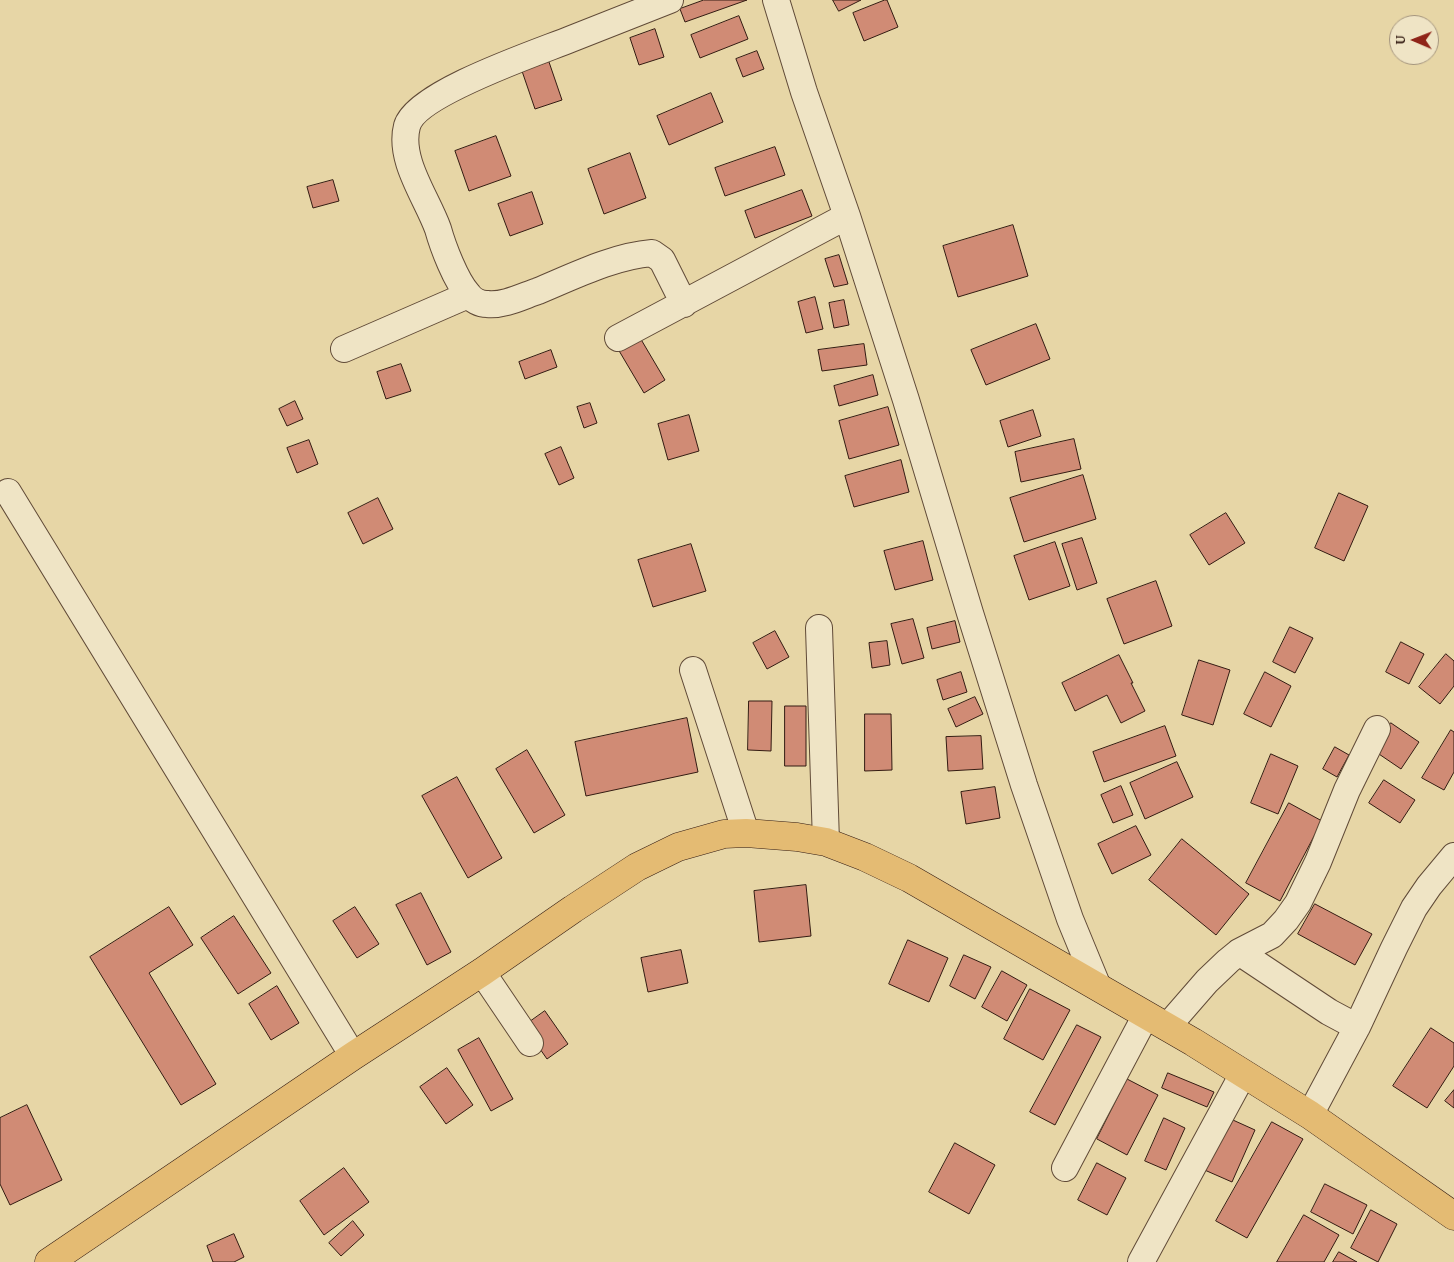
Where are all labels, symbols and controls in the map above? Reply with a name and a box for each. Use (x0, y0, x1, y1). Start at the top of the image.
north arrow (1389, 15, 1439, 65)
text: U (1390, 35, 1410, 45)

